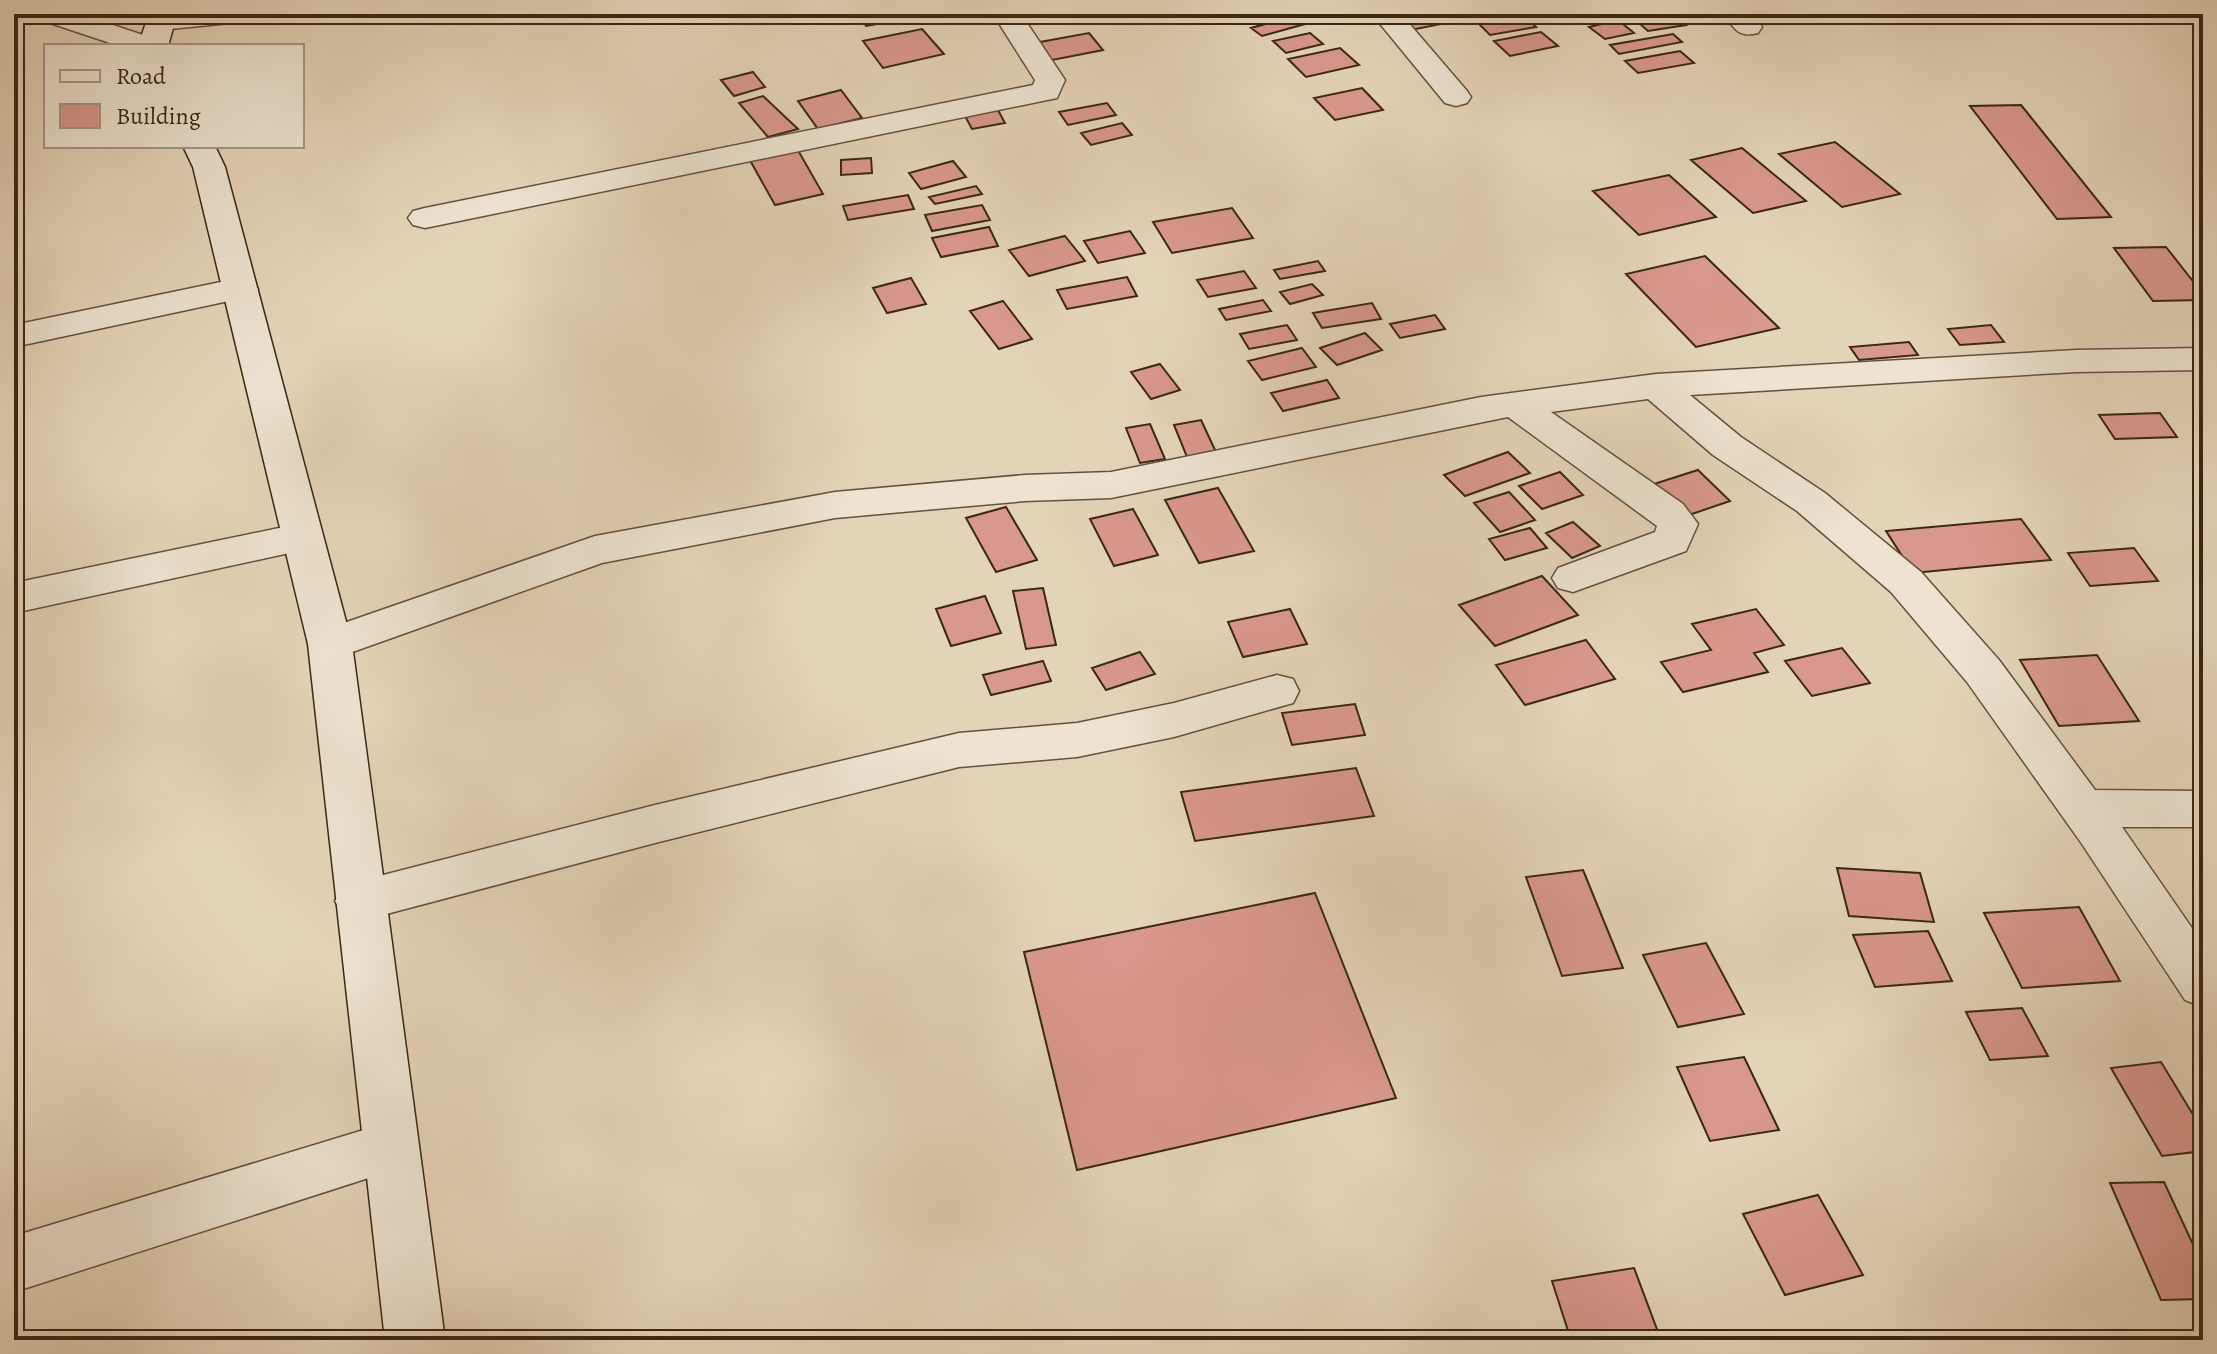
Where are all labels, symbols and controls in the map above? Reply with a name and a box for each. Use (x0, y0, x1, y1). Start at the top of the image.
legend (44, 44, 304, 148)
text: Road (116, 60, 166, 92)
text: Building (116, 100, 201, 132)

